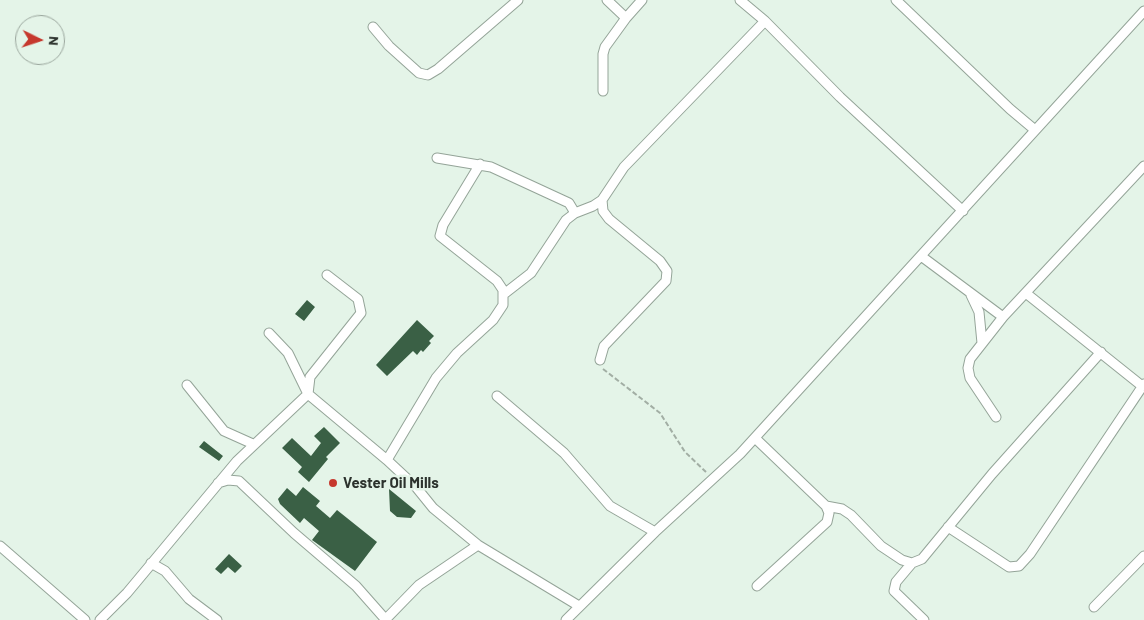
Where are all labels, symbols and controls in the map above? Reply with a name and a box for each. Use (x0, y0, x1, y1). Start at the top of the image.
north arrow (15, 15, 65, 65)
text: N (46, 36, 63, 46)
place label: Vester Oil Mills (343, 474, 439, 492)
marker: Vester Oil Mills (327, 477, 339, 489)

